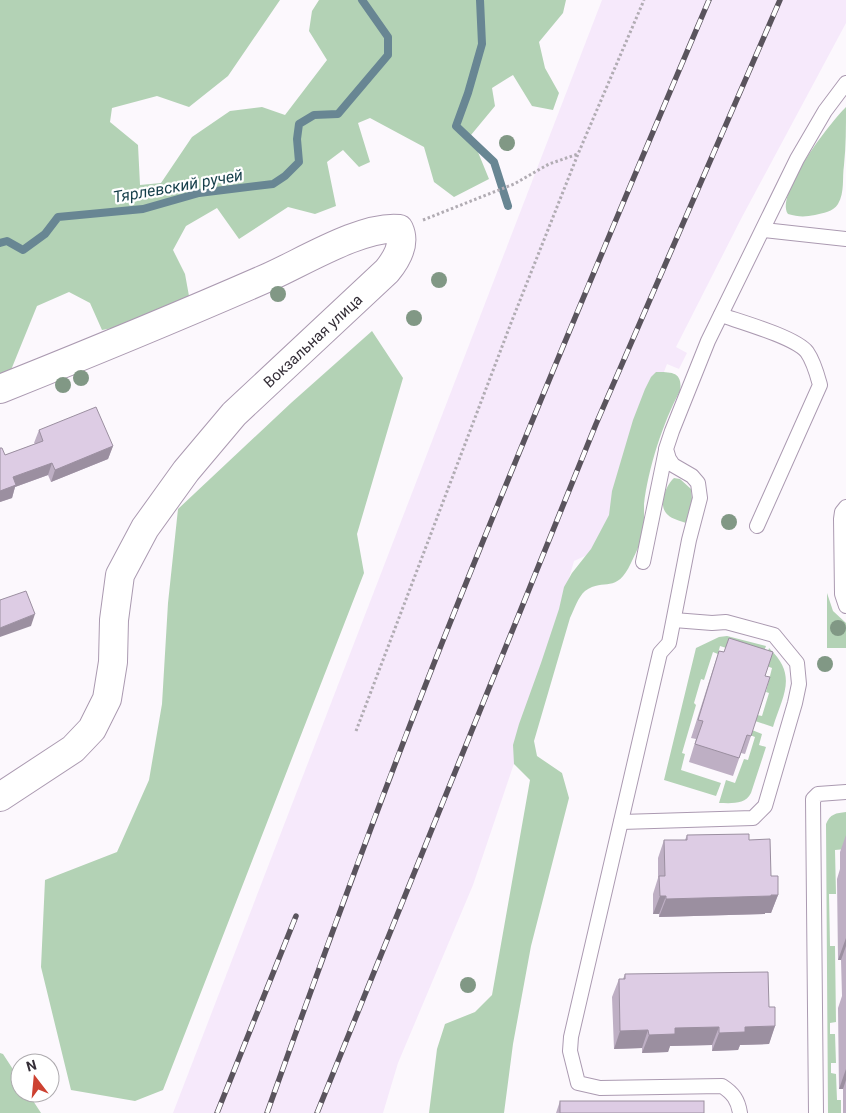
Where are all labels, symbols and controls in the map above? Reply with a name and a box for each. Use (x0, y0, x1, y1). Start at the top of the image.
water label: Тярлевский ручей (112, 165, 244, 207)
street label: Вокзальная улица (260, 291, 366, 391)
north arrow (10, 1053, 60, 1103)
text: N (24, 1056, 38, 1075)

